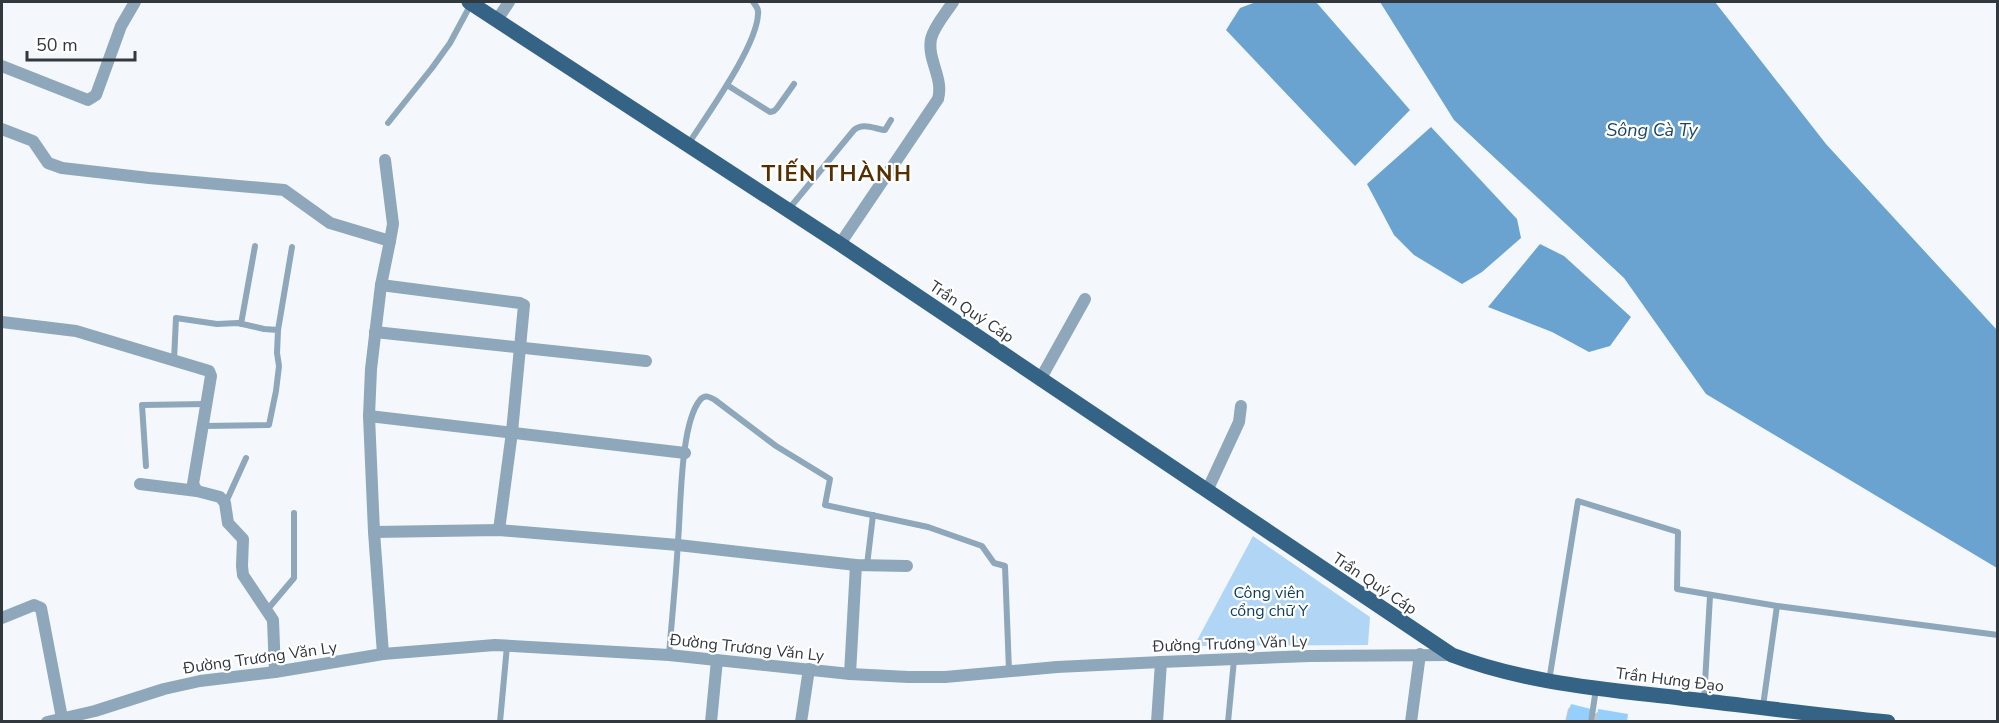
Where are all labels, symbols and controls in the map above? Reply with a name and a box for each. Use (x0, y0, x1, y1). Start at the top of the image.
scale bar (27, 24, 135, 62)
text: 50 m (36, 33, 78, 57)
water label: Sông Cà Ty (1606, 118, 1698, 142)
district label: TIẾN THÀNH (762, 158, 912, 189)
street label: Trần Quý Cáp (925, 275, 1018, 348)
street label: Trần Quý Cáp (1328, 547, 1421, 620)
park label: Công viên cổng chữ Y (1230, 582, 1308, 622)
street label: Đường Trương Văn Ly (668, 629, 826, 667)
street label: Đường Trương Văn Ly (1151, 630, 1309, 658)
street label: Đường Trương Văn Ly (181, 636, 339, 680)
street label: Trần Hưng Đạo (1615, 662, 1725, 698)

